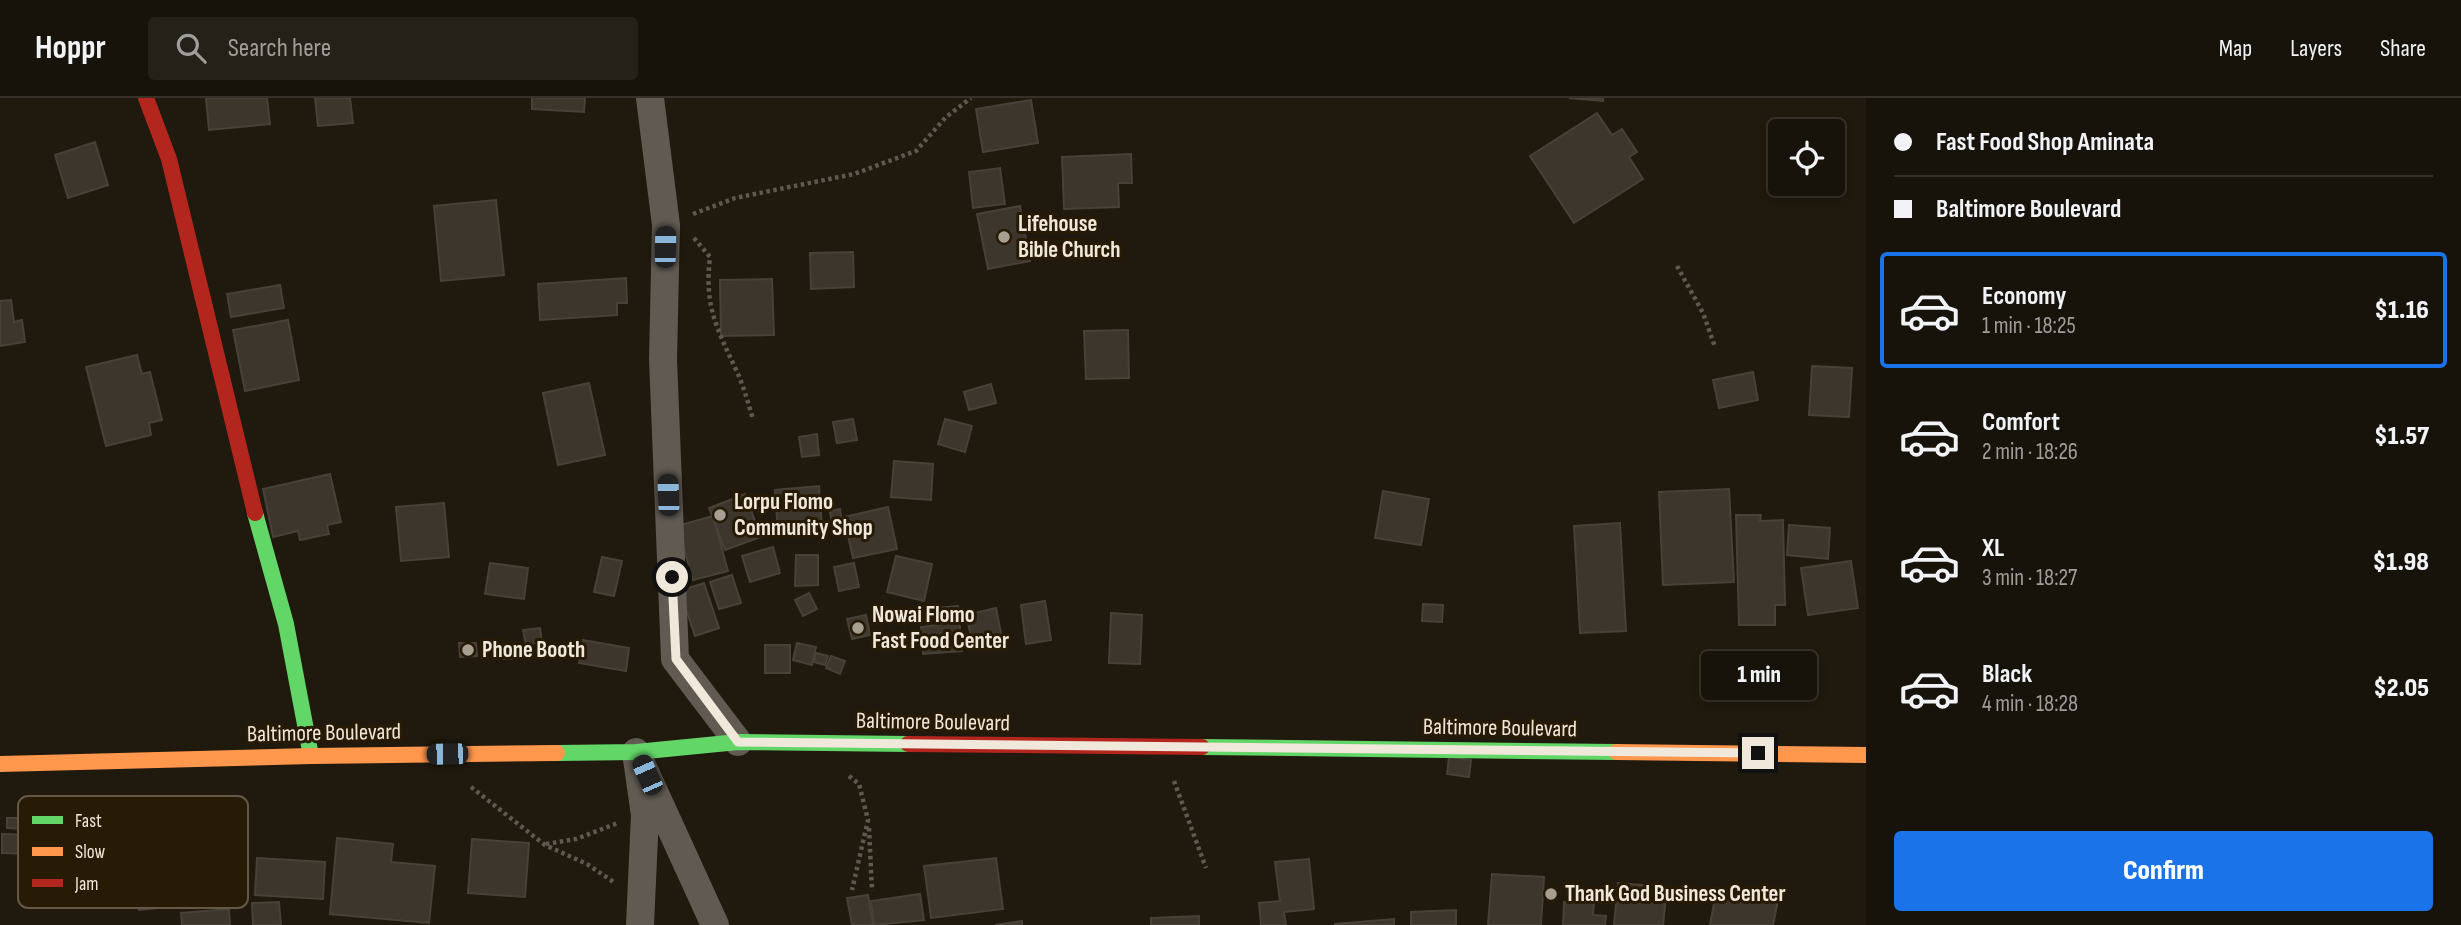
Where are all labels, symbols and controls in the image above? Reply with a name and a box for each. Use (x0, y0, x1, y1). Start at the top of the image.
search box (148, 17, 638, 80)
text: Hoppr (35, 28, 106, 68)
icon: search (172, 29, 210, 67)
text: Search here (228, 33, 331, 64)
text: Map (2219, 34, 2252, 63)
text: Layers (2290, 34, 2342, 63)
text: Share (2380, 34, 2426, 63)
map controls (1768, 119, 1845, 196)
button: locate (1768, 119, 1845, 196)
text: Fast Food Shop Aminata (1936, 127, 2154, 158)
text: Baltimore Boulevard (1936, 194, 2121, 225)
place label: Lifehouse Bible Church (1018, 210, 1121, 264)
car (655, 226, 676, 268)
marker: Lifehouse Bible Church (996, 229, 1012, 245)
icon: car (1898, 279, 1961, 342)
text: Economy (1982, 281, 2066, 312)
text: $1.16 (2374, 295, 2429, 326)
text: 1 min · 18:25 (1982, 312, 2076, 340)
icon: car (1898, 405, 1961, 468)
text: Comfort (1982, 407, 2060, 438)
text: $1.57 (2374, 421, 2429, 452)
text: 2 min · 18:26 (1982, 438, 2078, 466)
car (657, 474, 680, 516)
place label: Lorpu Flomo Community Shop (734, 488, 873, 542)
marker: Lorpu Flomo Community Shop (712, 507, 728, 523)
icon: car (1898, 531, 1961, 594)
text: XL (1982, 533, 2004, 564)
text: $1.98 (2373, 547, 2429, 578)
route start (656, 561, 688, 593)
text: 3 min · 18:27 (1982, 564, 2077, 592)
place label: Nowai Flomo Fast Food Center (872, 601, 1009, 655)
marker: Nowai Flomo Fast Food Center (850, 620, 866, 636)
place label: Phone Booth (482, 636, 585, 664)
marker: Phone Booth (460, 642, 476, 658)
callout: 1 min (1700, 652, 1816, 700)
icon: car (1898, 657, 1961, 720)
text: Black (1982, 659, 2032, 690)
text: 1 min (1737, 661, 1781, 689)
text: $2.05 (2373, 673, 2429, 704)
text: 4 min · 18:28 (1982, 690, 2078, 718)
street label: Baltimore Boulevard (856, 707, 1010, 737)
street label: Baltimore Boulevard (1423, 713, 1577, 743)
street label: Baltimore Boulevard (247, 718, 401, 748)
route end (1742, 737, 1774, 769)
car (426, 743, 469, 765)
car (629, 752, 666, 798)
legend (18, 796, 248, 908)
text: Fast (75, 810, 102, 833)
button: Confirm (1894, 831, 2433, 911)
text: Slow (75, 841, 105, 864)
text: Jam (74, 873, 98, 896)
place label: Thank God Business Center (1565, 880, 1786, 908)
marker: Thank God Business Center (1543, 886, 1559, 902)

